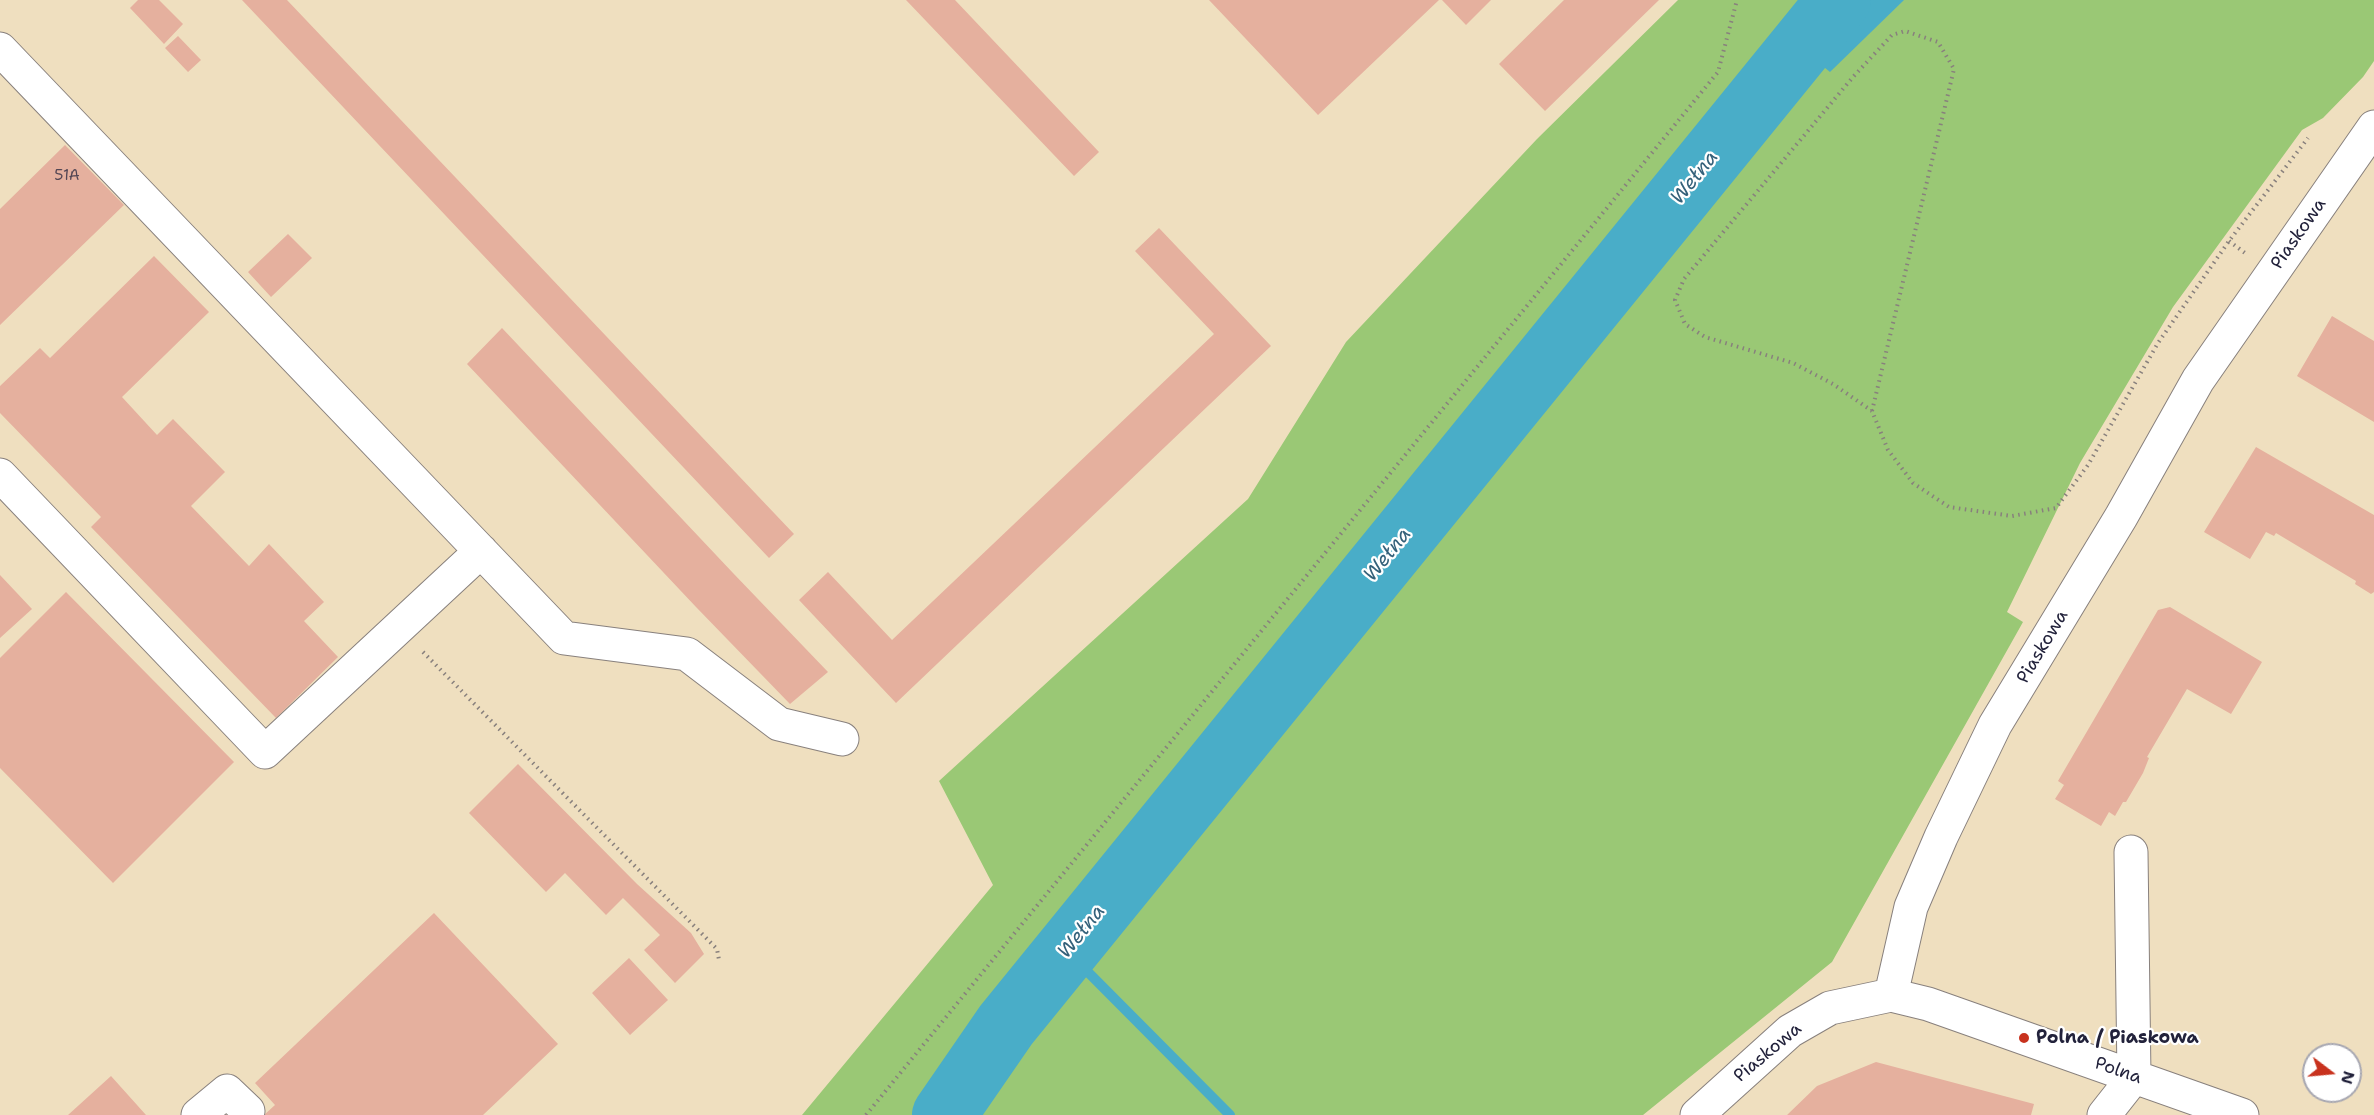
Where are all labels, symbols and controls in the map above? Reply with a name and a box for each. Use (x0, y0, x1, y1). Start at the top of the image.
water label: Wełna (1666, 146, 1724, 210)
house number: 51A (54, 167, 80, 185)
street label: Piaskowa (2267, 194, 2331, 274)
water label: Wełna (1359, 523, 1417, 587)
street label: Piaskowa (2013, 606, 2073, 688)
water label: Wełna (1053, 900, 1111, 964)
street label: Piaskowa (1730, 1018, 1806, 1088)
place label: Polna / Piaskowa (2036, 1027, 2199, 1049)
marker: Polna / Piaskowa (2017, 1031, 2031, 1045)
north arrow (2302, 1043, 2362, 1103)
street label: Polna (2092, 1053, 2144, 1089)
text: N (2336, 1069, 2360, 1087)

